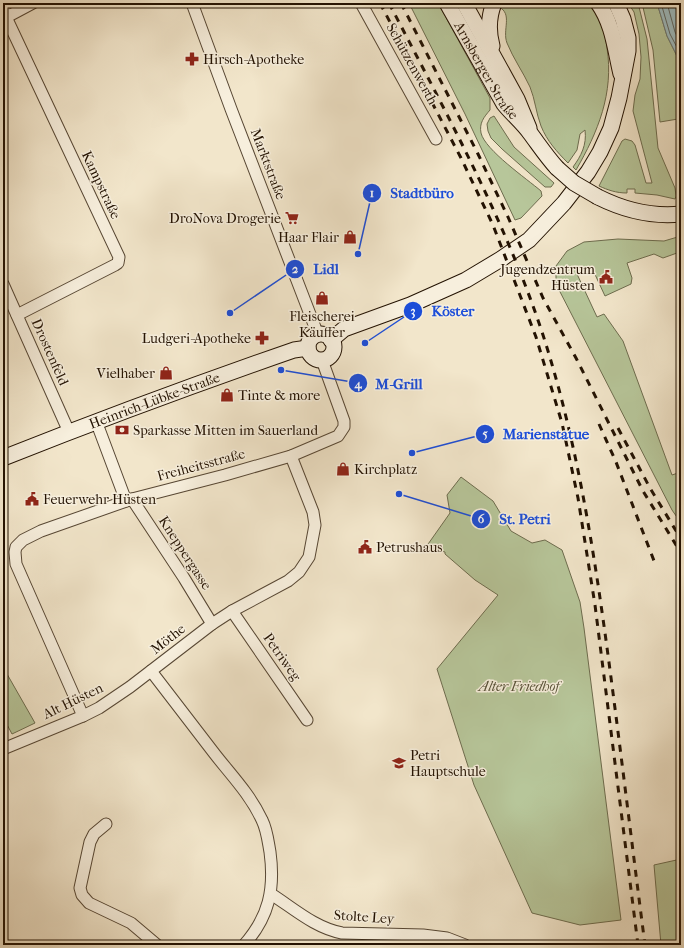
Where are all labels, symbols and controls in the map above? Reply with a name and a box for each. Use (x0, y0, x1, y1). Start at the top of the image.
street label: Arnsberger Straße (450, 17, 522, 123)
street label: Schützenwerth (383, 20, 442, 108)
pharmacy icon: Hirsch-Apotheke (184, 51, 200, 67)
place label: Hirsch-Apotheke (203, 51, 304, 68)
street label: Marktstraße (247, 126, 289, 202)
street label: Kampstraße (78, 148, 124, 222)
callout: Stadtbüro (362, 179, 462, 206)
text: Stadtbüro (390, 184, 454, 202)
text: 1 (370, 186, 374, 200)
place label: DroNova Drogerie (169, 210, 281, 227)
supermarket icon: DroNova Drogerie (284, 210, 300, 226)
place label: Haar Flair (278, 229, 339, 246)
shop icon: Haar Flair (342, 229, 358, 245)
callout: Lidl (285, 255, 347, 282)
text: Lidl (313, 260, 340, 278)
place label: Jugendzentrum Hüsten (499, 261, 595, 294)
text: 2 (292, 262, 299, 276)
public building icon: Jugendzentrum Hüsten (598, 269, 614, 285)
shop icon: Fleischerei Käuffer (314, 290, 330, 306)
callout: Köster (403, 298, 482, 325)
text: Köster (432, 302, 475, 320)
text: 3 (411, 304, 416, 319)
place label: Fleischerei Käuffer (289, 308, 355, 341)
street label: Drostenfeld (28, 316, 72, 388)
place label: Ludgeri-Apotheke (142, 330, 251, 347)
pharmacy icon: Ludgeri-Apotheke (254, 330, 270, 346)
place label: Vielhaber (96, 365, 155, 382)
shop icon: Vielhaber (158, 365, 174, 381)
street label: Heinrich-Lübke-Straße (87, 368, 222, 432)
callout: M-Grill (348, 370, 431, 397)
text: M-Grill (374, 375, 424, 393)
text: 4 (353, 377, 362, 392)
shop icon: Tinte & more (219, 387, 235, 403)
place label: Tinte & more (238, 387, 320, 404)
callout: Marienstatue (475, 421, 597, 448)
bank icon: Sparkasse Mitten im Sauerland (114, 422, 130, 438)
place label: Sparkasse Mitten im Sauerland (133, 422, 318, 439)
text: Marienstatue (502, 425, 590, 443)
text: 5 (482, 427, 488, 441)
street label: Freiheitsstraße (155, 445, 247, 485)
shop icon: Kirchplatz (335, 461, 351, 477)
place label: Kirchplatz (354, 461, 417, 478)
public building icon: Feuerwehr Hüsten (24, 491, 40, 507)
place label: Feuerwehr Hüsten (43, 491, 156, 508)
callout: St. Petri (471, 506, 558, 533)
text: St. Petri (499, 510, 551, 528)
text: 6 (478, 512, 485, 526)
street label: Kneppergasse (155, 513, 215, 593)
public building icon: Petrushaus (357, 539, 373, 555)
place label: Petrushaus (376, 539, 442, 556)
street label: Möthe (147, 620, 189, 658)
street label: Petriweg (259, 630, 305, 685)
park label: Alter Friedhof (477, 678, 562, 695)
street label: Alt Hüsten (39, 679, 106, 723)
place label: Petri Hauptschule (410, 747, 486, 780)
school or university icon: Petri Hauptschule (391, 755, 407, 771)
street label: Stolte Ley (333, 906, 395, 928)

